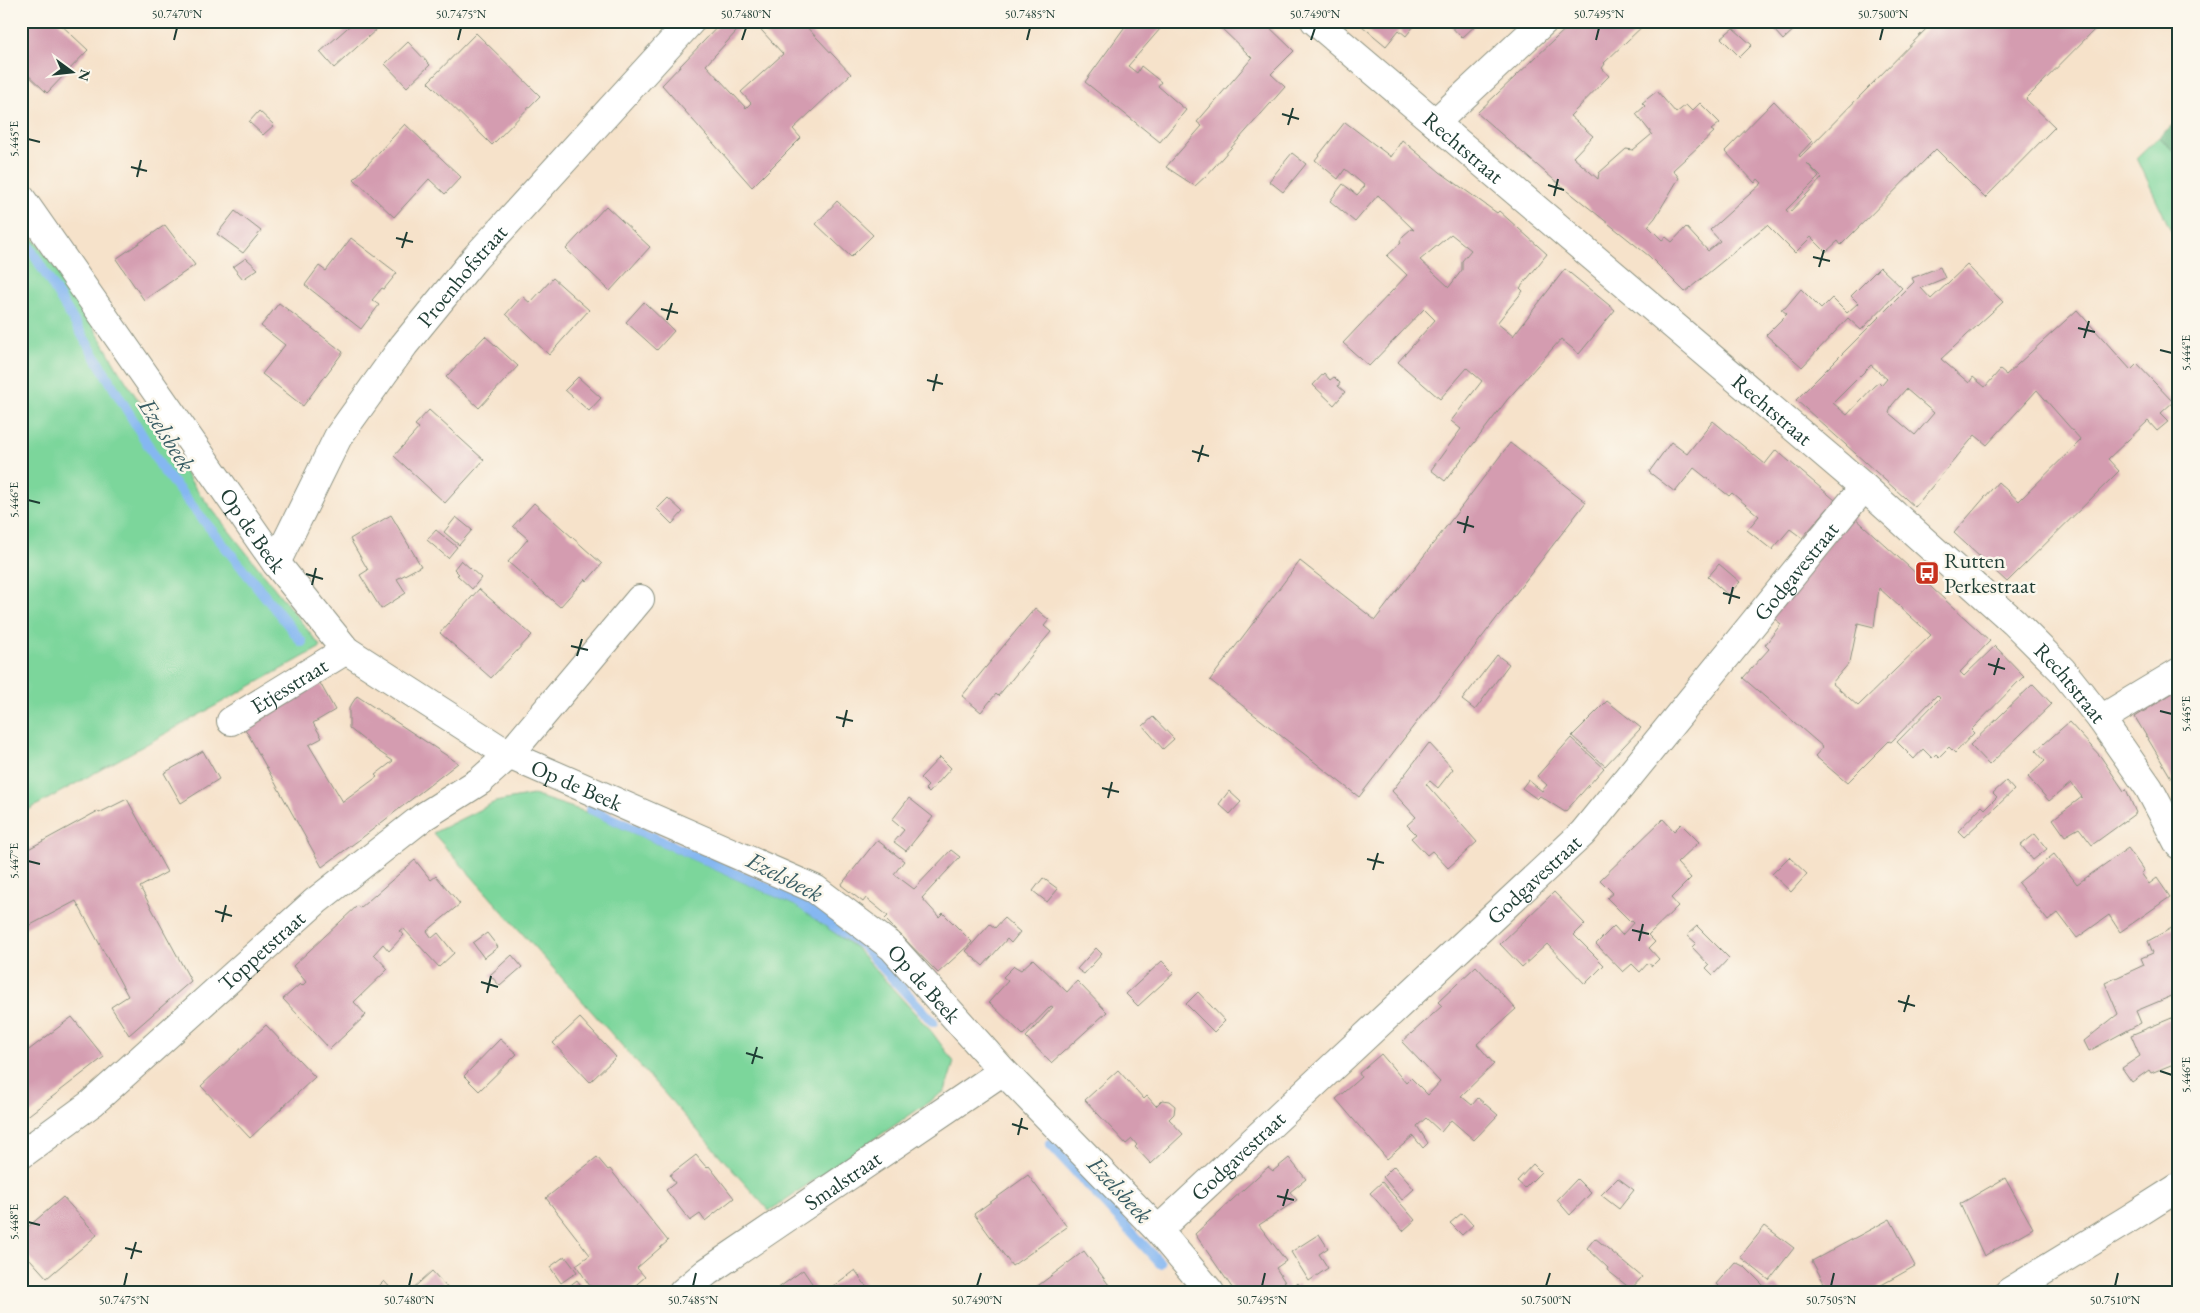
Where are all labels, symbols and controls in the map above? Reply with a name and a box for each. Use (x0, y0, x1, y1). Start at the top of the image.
text: 50.7470°N (152, 6, 203, 22)
text: 50.7475°N (436, 6, 487, 22)
text: 50.7480°N (721, 6, 772, 22)
text: 50.7485°N (1005, 6, 1056, 22)
text: 50.7490°N (1290, 6, 1341, 22)
text: 50.7495°N (1574, 6, 1625, 22)
text: 50.7500°N (1858, 6, 1909, 22)
north arrow (48, 48, 98, 98)
text: N (74, 68, 95, 84)
street label: Rechtstraat (1417, 105, 1510, 190)
text: 5.445°E (6, 121, 22, 157)
street label: Proenhofstraat (411, 218, 514, 333)
text: 5.444°E (2178, 335, 2194, 371)
street label: Rechtstraat (1726, 367, 1819, 452)
water label: Ezelsbeek (132, 391, 203, 478)
text: 5.446°E (6, 482, 22, 518)
street label: Op de Beek (213, 482, 292, 579)
street label: Godgavestraat (1747, 516, 1845, 627)
place label: Rutten Perkestraat (1944, 546, 2036, 600)
bus stop icon: Rutten Perkestraat (1914, 560, 1940, 586)
street label: Rechtstraat (2028, 636, 2113, 729)
street label: Etjesstraat (245, 651, 333, 720)
text: 5.445°E (2178, 696, 2194, 732)
street label: Op de Beek (527, 752, 628, 818)
street label: Godgavestraat (1480, 828, 1588, 931)
text: 5.447°E (6, 843, 22, 879)
water label: Ezelsbeek (741, 844, 829, 909)
street label: Toppetstraat (212, 904, 311, 997)
street label: Op de Beek (881, 938, 968, 1030)
text: 5.446°E (2178, 1057, 2194, 1093)
street label: Godgavestraat (1184, 1105, 1292, 1207)
street label: Smalstraat (799, 1144, 887, 1217)
water label: Ezelsbeek (1080, 1148, 1160, 1230)
text: 5.448°E (6, 1204, 22, 1240)
text: 50.7475°N (99, 1292, 150, 1308)
text: 50.7480°N (384, 1292, 435, 1308)
text: 50.7485°N (668, 1292, 719, 1308)
text: 50.7490°N (952, 1292, 1003, 1308)
text: 50.7495°N (1237, 1292, 1288, 1308)
text: 50.7500°N (1521, 1292, 1572, 1308)
text: 50.7505°N (1806, 1292, 1857, 1308)
text: 50.7510°N (2090, 1292, 2141, 1308)

